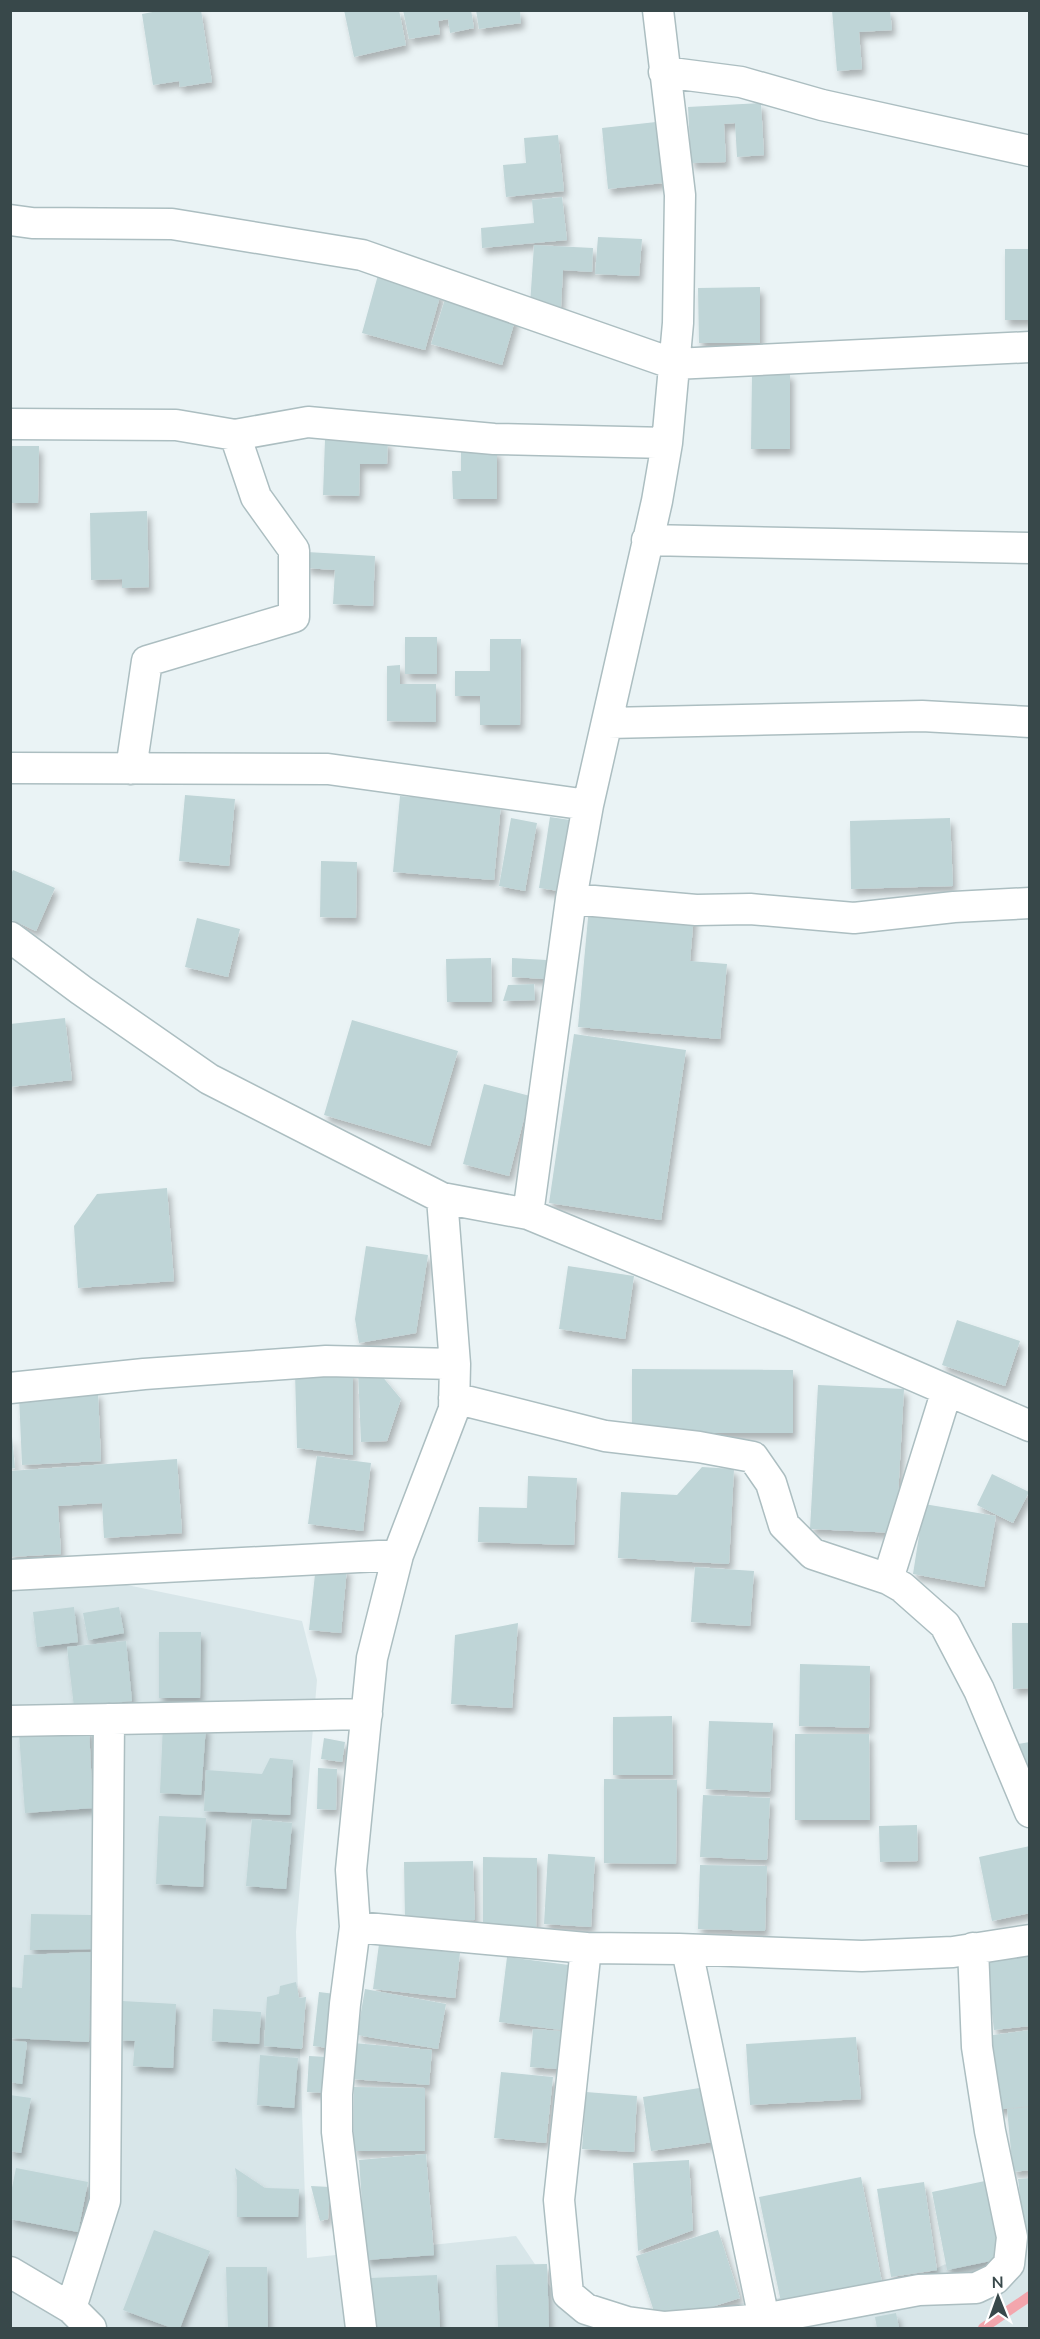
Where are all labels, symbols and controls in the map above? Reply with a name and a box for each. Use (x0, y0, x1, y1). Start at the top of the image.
north arrow (968, 2267, 1028, 2327)
text: N (992, 2272, 1004, 2294)

